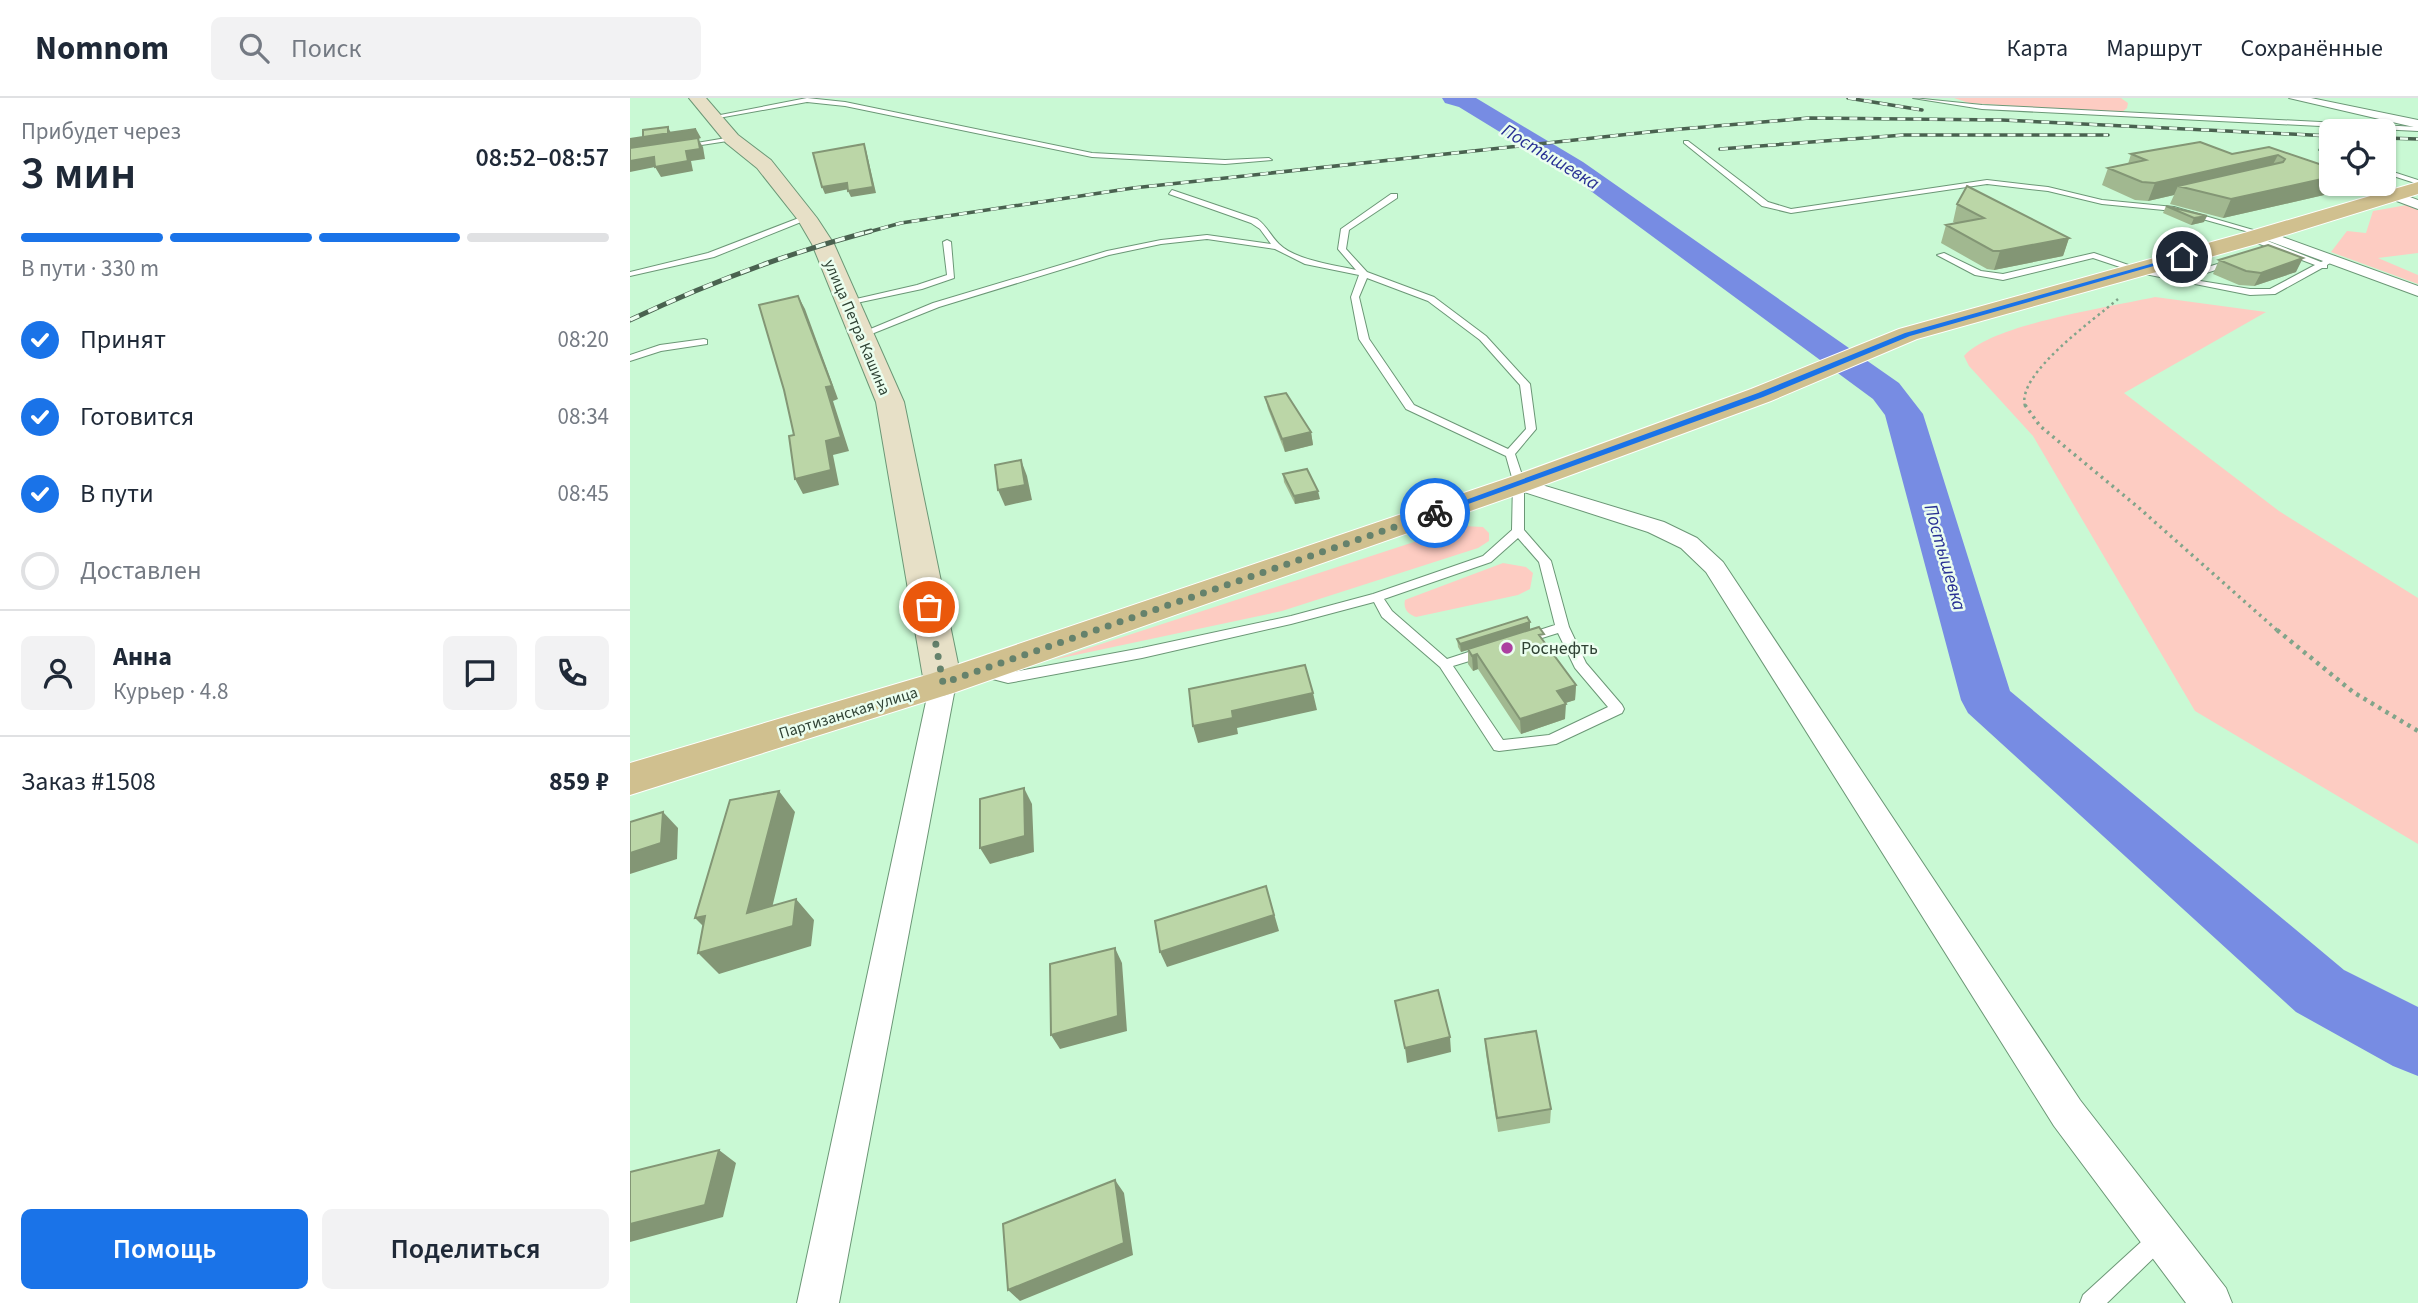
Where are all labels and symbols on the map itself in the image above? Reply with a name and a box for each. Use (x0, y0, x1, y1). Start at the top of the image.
water label: Постышевка (1496, 117, 1604, 197)
pin (2152, 227, 2212, 287)
street label: улица Петра Кашина (818, 256, 896, 399)
courier (1400, 478, 1470, 548)
water label: Постышевка (1916, 501, 1973, 614)
pin (899, 577, 959, 637)
place label: Роснефть (1521, 636, 1598, 661)
marker: Роснефть (1499, 640, 1515, 656)
street label: Партизанская улица (776, 681, 920, 745)

